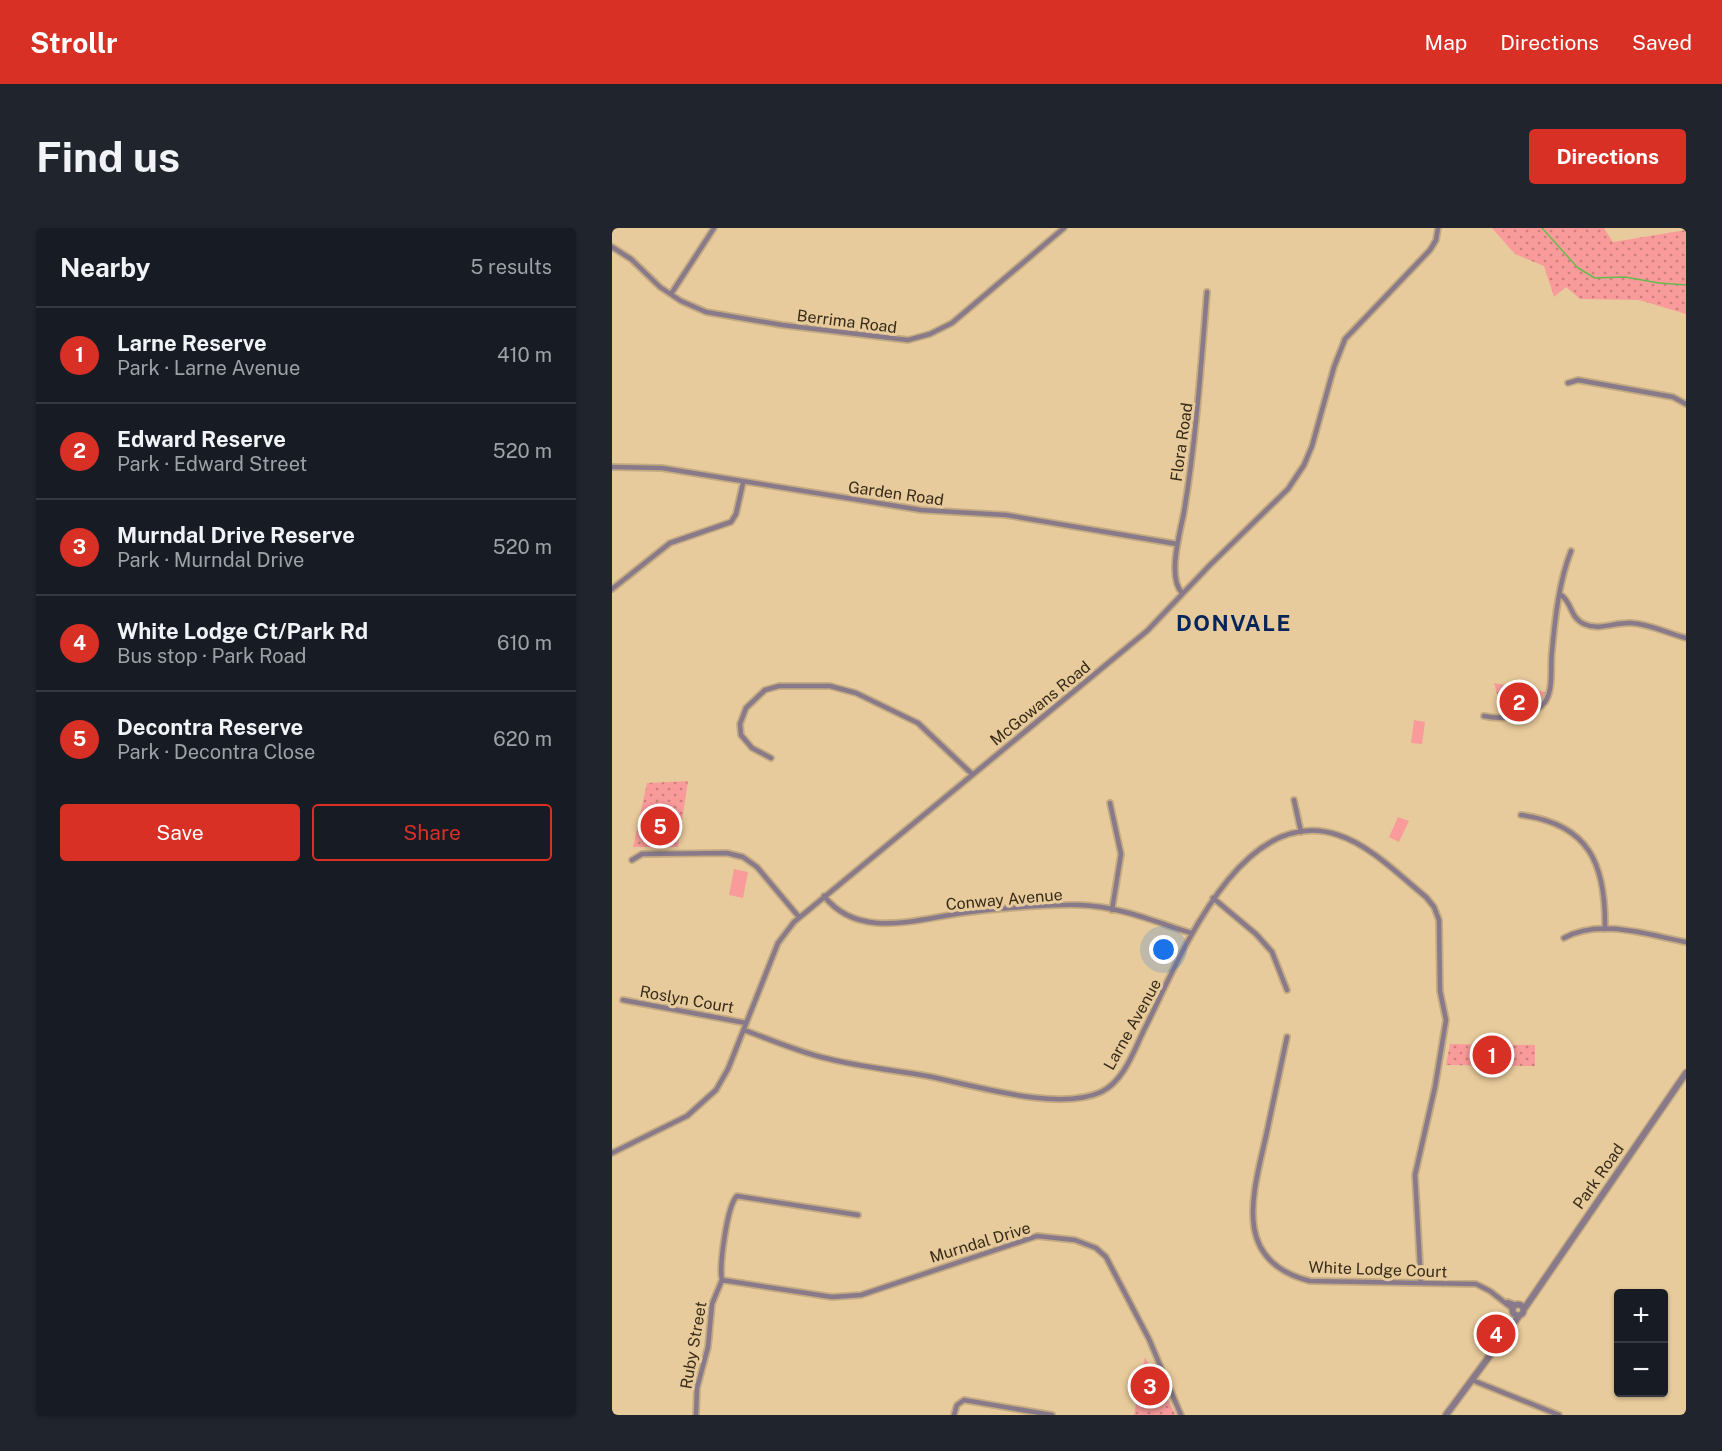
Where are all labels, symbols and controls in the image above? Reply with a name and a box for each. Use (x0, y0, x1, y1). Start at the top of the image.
text: Strollr (30, 26, 118, 59)
text: Map (1425, 30, 1467, 55)
text: Directions (1500, 30, 1599, 55)
text: Saved (1632, 30, 1692, 55)
button: Directions (1529, 129, 1686, 184)
text: Find us (36, 132, 180, 181)
text: Nearby (60, 252, 150, 283)
text: 5 results (470, 255, 552, 279)
street label: Berrima Road (796, 306, 898, 337)
text: Larne Reserve (117, 330, 267, 356)
text: 1 (75, 343, 84, 367)
text: 410 m (497, 343, 552, 367)
text: Park · Larne Avenue (117, 356, 300, 380)
street label: Flora Road (1167, 401, 1196, 483)
text: Edward Reserve (117, 426, 286, 452)
text: 2 (73, 439, 86, 463)
text: 520 m (493, 439, 552, 463)
text: Park · Edward Street (117, 452, 307, 476)
street label: Garden Road (847, 477, 945, 510)
text: Murndal Drive Reserve (117, 522, 355, 548)
text: 3 (73, 535, 86, 559)
text: 520 m (493, 535, 552, 559)
text: Park · Murndal Drive (117, 548, 304, 572)
district label: DONVALE (1176, 610, 1292, 636)
text: White Lodge Ct/Park Rd (117, 618, 368, 644)
text: 4 (73, 631, 86, 655)
text: 610 m (497, 631, 552, 655)
text: Bus stop · Park Road (117, 644, 306, 668)
street label: McGowans Road (986, 657, 1094, 750)
pin: 2 (1500, 680, 1538, 724)
text: Decontra Reserve (117, 714, 303, 740)
text: 5 (73, 727, 86, 751)
text: 620 m (493, 727, 552, 751)
text: Park · Decontra Close (117, 740, 315, 764)
button: Save (60, 804, 300, 861)
button: Share (312, 804, 552, 861)
pin: 5 (640, 804, 680, 848)
street label: Conway Avenue (945, 885, 1063, 914)
your location (1149, 935, 1178, 964)
street label: Larne Avenue (1100, 975, 1165, 1073)
street label: Roslyn Court (638, 982, 736, 1017)
pin: 1 (1472, 1032, 1512, 1078)
street label: Park Road (1569, 1140, 1628, 1213)
street label: Murndal Drive (927, 1218, 1033, 1267)
street label: White Lodge Court (1308, 1258, 1448, 1281)
map controls (1614, 1289, 1668, 1397)
button: + (1614, 1289, 1668, 1343)
street label: Ruby Street (676, 1300, 711, 1390)
pin: 4 (1476, 1312, 1516, 1356)
button: − (1614, 1343, 1668, 1397)
pin: 3 (1130, 1364, 1170, 1408)

